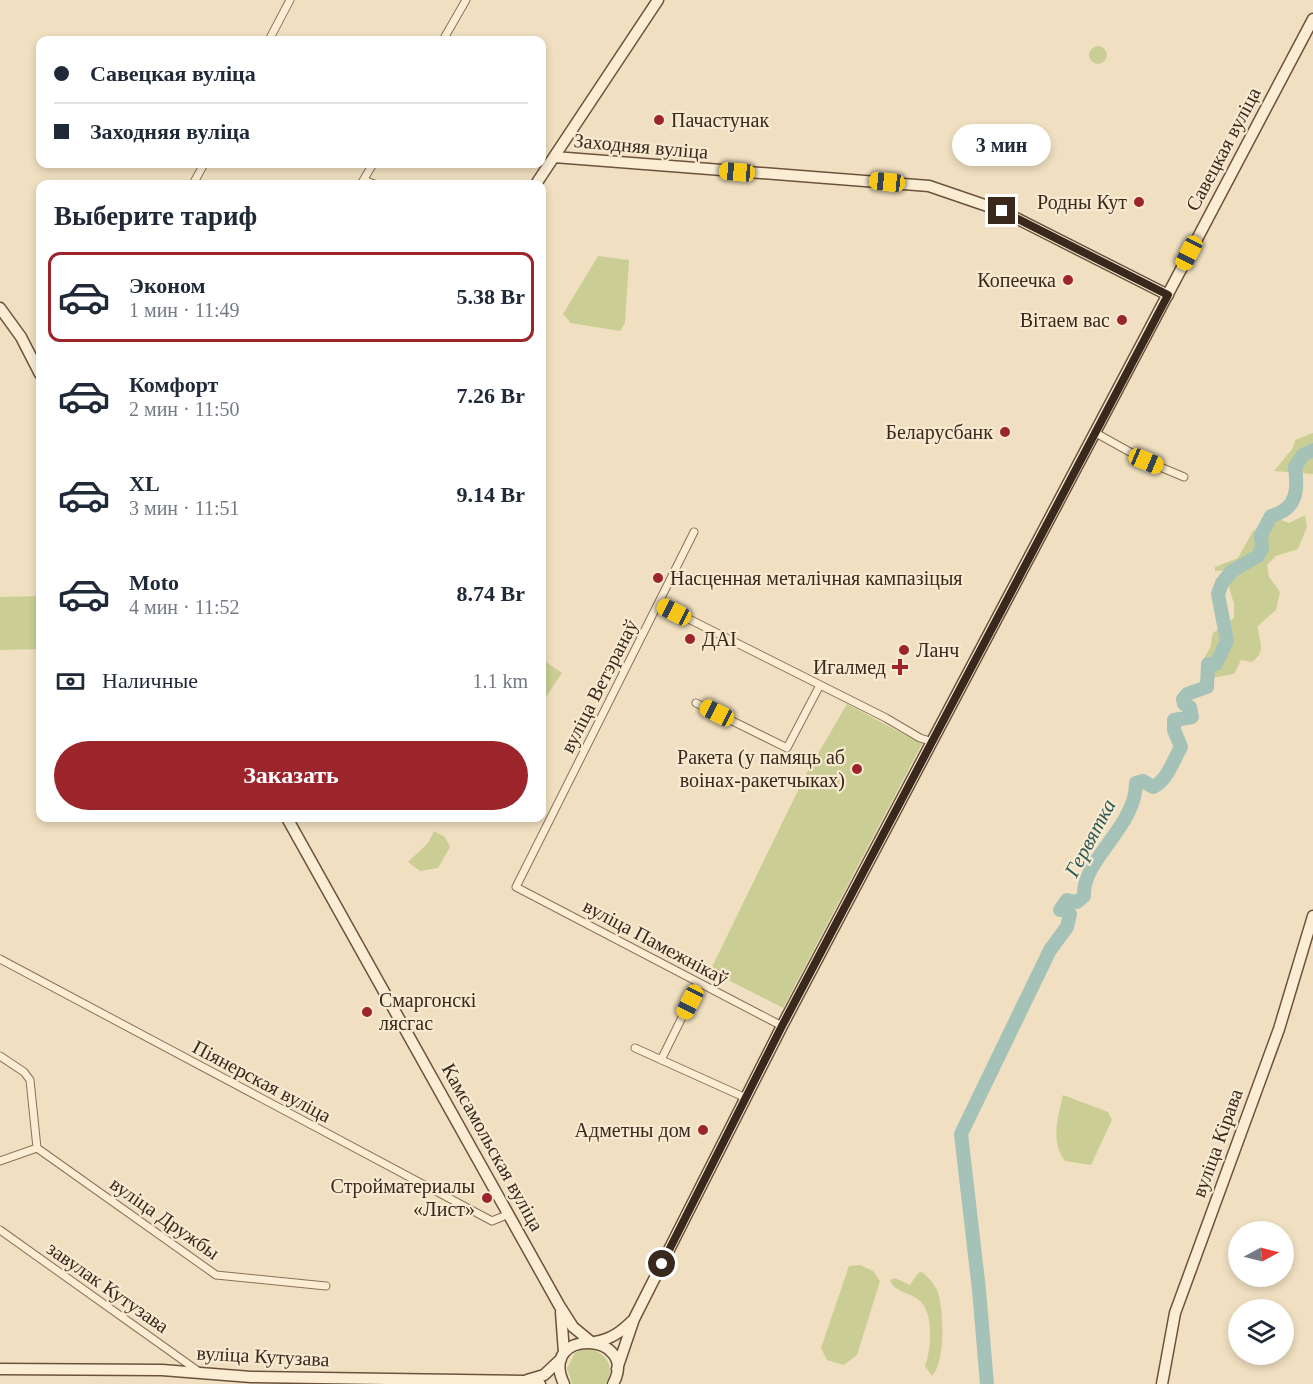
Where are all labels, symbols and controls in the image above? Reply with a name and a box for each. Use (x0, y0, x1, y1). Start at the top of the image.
text: Савецкая вуліца (90, 61, 256, 86)
street label: Савецкая вуліца (1181, 83, 1266, 215)
place label: Пачастунак (671, 109, 769, 132)
marker: Пачастунак (652, 113, 666, 127)
text: Заходняя вуліца (90, 119, 250, 144)
callout: 3 мин (952, 124, 1052, 166)
street label: Заходняя вуліца (573, 129, 709, 164)
text: 3 мин (976, 134, 1027, 156)
car (718, 161, 756, 183)
car (868, 171, 906, 193)
place label: Родны Кут (1037, 191, 1127, 214)
marker: Родны Кут (1132, 195, 1146, 209)
route end (988, 197, 1015, 224)
text: Выберите тариф (54, 201, 257, 231)
car (1173, 233, 1205, 273)
place label: Копеечка (977, 269, 1056, 291)
icon: car (57, 270, 111, 324)
text: Эконом (129, 273, 206, 298)
marker: Копеечка (1061, 273, 1075, 287)
text: 5.38 Br (457, 284, 525, 309)
text: 1 мин · 11:49 (129, 299, 240, 321)
place label: Вітаем вас (1020, 309, 1110, 331)
marker: Вітаем вас (1115, 313, 1129, 327)
icon: car (57, 369, 111, 423)
text: Комфорт (129, 372, 218, 397)
text: 7.26 Br (457, 383, 525, 408)
text: 2 мин · 11:50 (129, 398, 240, 420)
place label: Беларусбанк (885, 421, 993, 444)
marker: Беларусбанк (998, 425, 1012, 439)
car (1126, 446, 1166, 476)
icon: car (57, 468, 111, 522)
text: XL (129, 471, 160, 496)
text: 9.14 Br (457, 482, 525, 507)
text: 3 мин · 11:51 (129, 497, 240, 519)
icon: car (57, 567, 111, 621)
place label: Насценная металічная кампазіцыя (670, 567, 963, 590)
text: Moto (129, 570, 179, 595)
marker: Насценная металічная кампазіцыя (651, 571, 665, 585)
text: 8.74 Br (457, 581, 525, 606)
text: 4 мин · 11:52 (129, 596, 240, 618)
car (654, 596, 694, 628)
street label: вуліца Ветэранаў (556, 616, 643, 757)
place label: ДАІ (702, 628, 737, 651)
marker: ДАІ (683, 632, 697, 646)
place label: Ланч (916, 639, 959, 661)
marker: Ланч (897, 643, 911, 657)
place label: Игалмед (813, 656, 886, 679)
marker: Игалмед (891, 658, 909, 676)
icon: cash (54, 665, 87, 698)
text: Наличные (102, 668, 198, 693)
text: 1.1 km (472, 670, 528, 692)
car (697, 697, 737, 729)
button: Заказать (54, 741, 528, 810)
place label: Ракета (у памяць аб воінах-ракетчыках) (677, 746, 845, 792)
marker: Ракета (у памяць аб воінах-ракетчыках) (850, 762, 864, 776)
water label: Гервятка (1059, 795, 1120, 882)
street label: вуліца Памежнікаў (579, 894, 732, 990)
car (674, 982, 706, 1022)
place label: Смаргонскі лясгас (379, 989, 477, 1034)
marker: Смаргонскі лясгас (360, 1005, 374, 1019)
street label: Піянерская вуліца (189, 1035, 335, 1128)
street label: Камсамольская вуліца (437, 1059, 548, 1235)
street label: вуліца Кірава (1187, 1086, 1248, 1201)
place label: Адметны дом (575, 1119, 691, 1142)
marker: Адметны дом (696, 1123, 710, 1137)
street label: вуліца Дружбы (106, 1172, 224, 1265)
place label: Стройматериалы «Лист» (331, 1175, 475, 1220)
marker: Стройматериалы «Лист» (480, 1191, 494, 1205)
north arrow (1228, 1221, 1294, 1287)
map controls (1228, 1221, 1294, 1365)
street label: завулак Кутузава (42, 1237, 173, 1338)
route start (648, 1250, 675, 1277)
button: layers (1228, 1299, 1294, 1365)
street label: вуліца Кутузава (196, 1342, 330, 1371)

